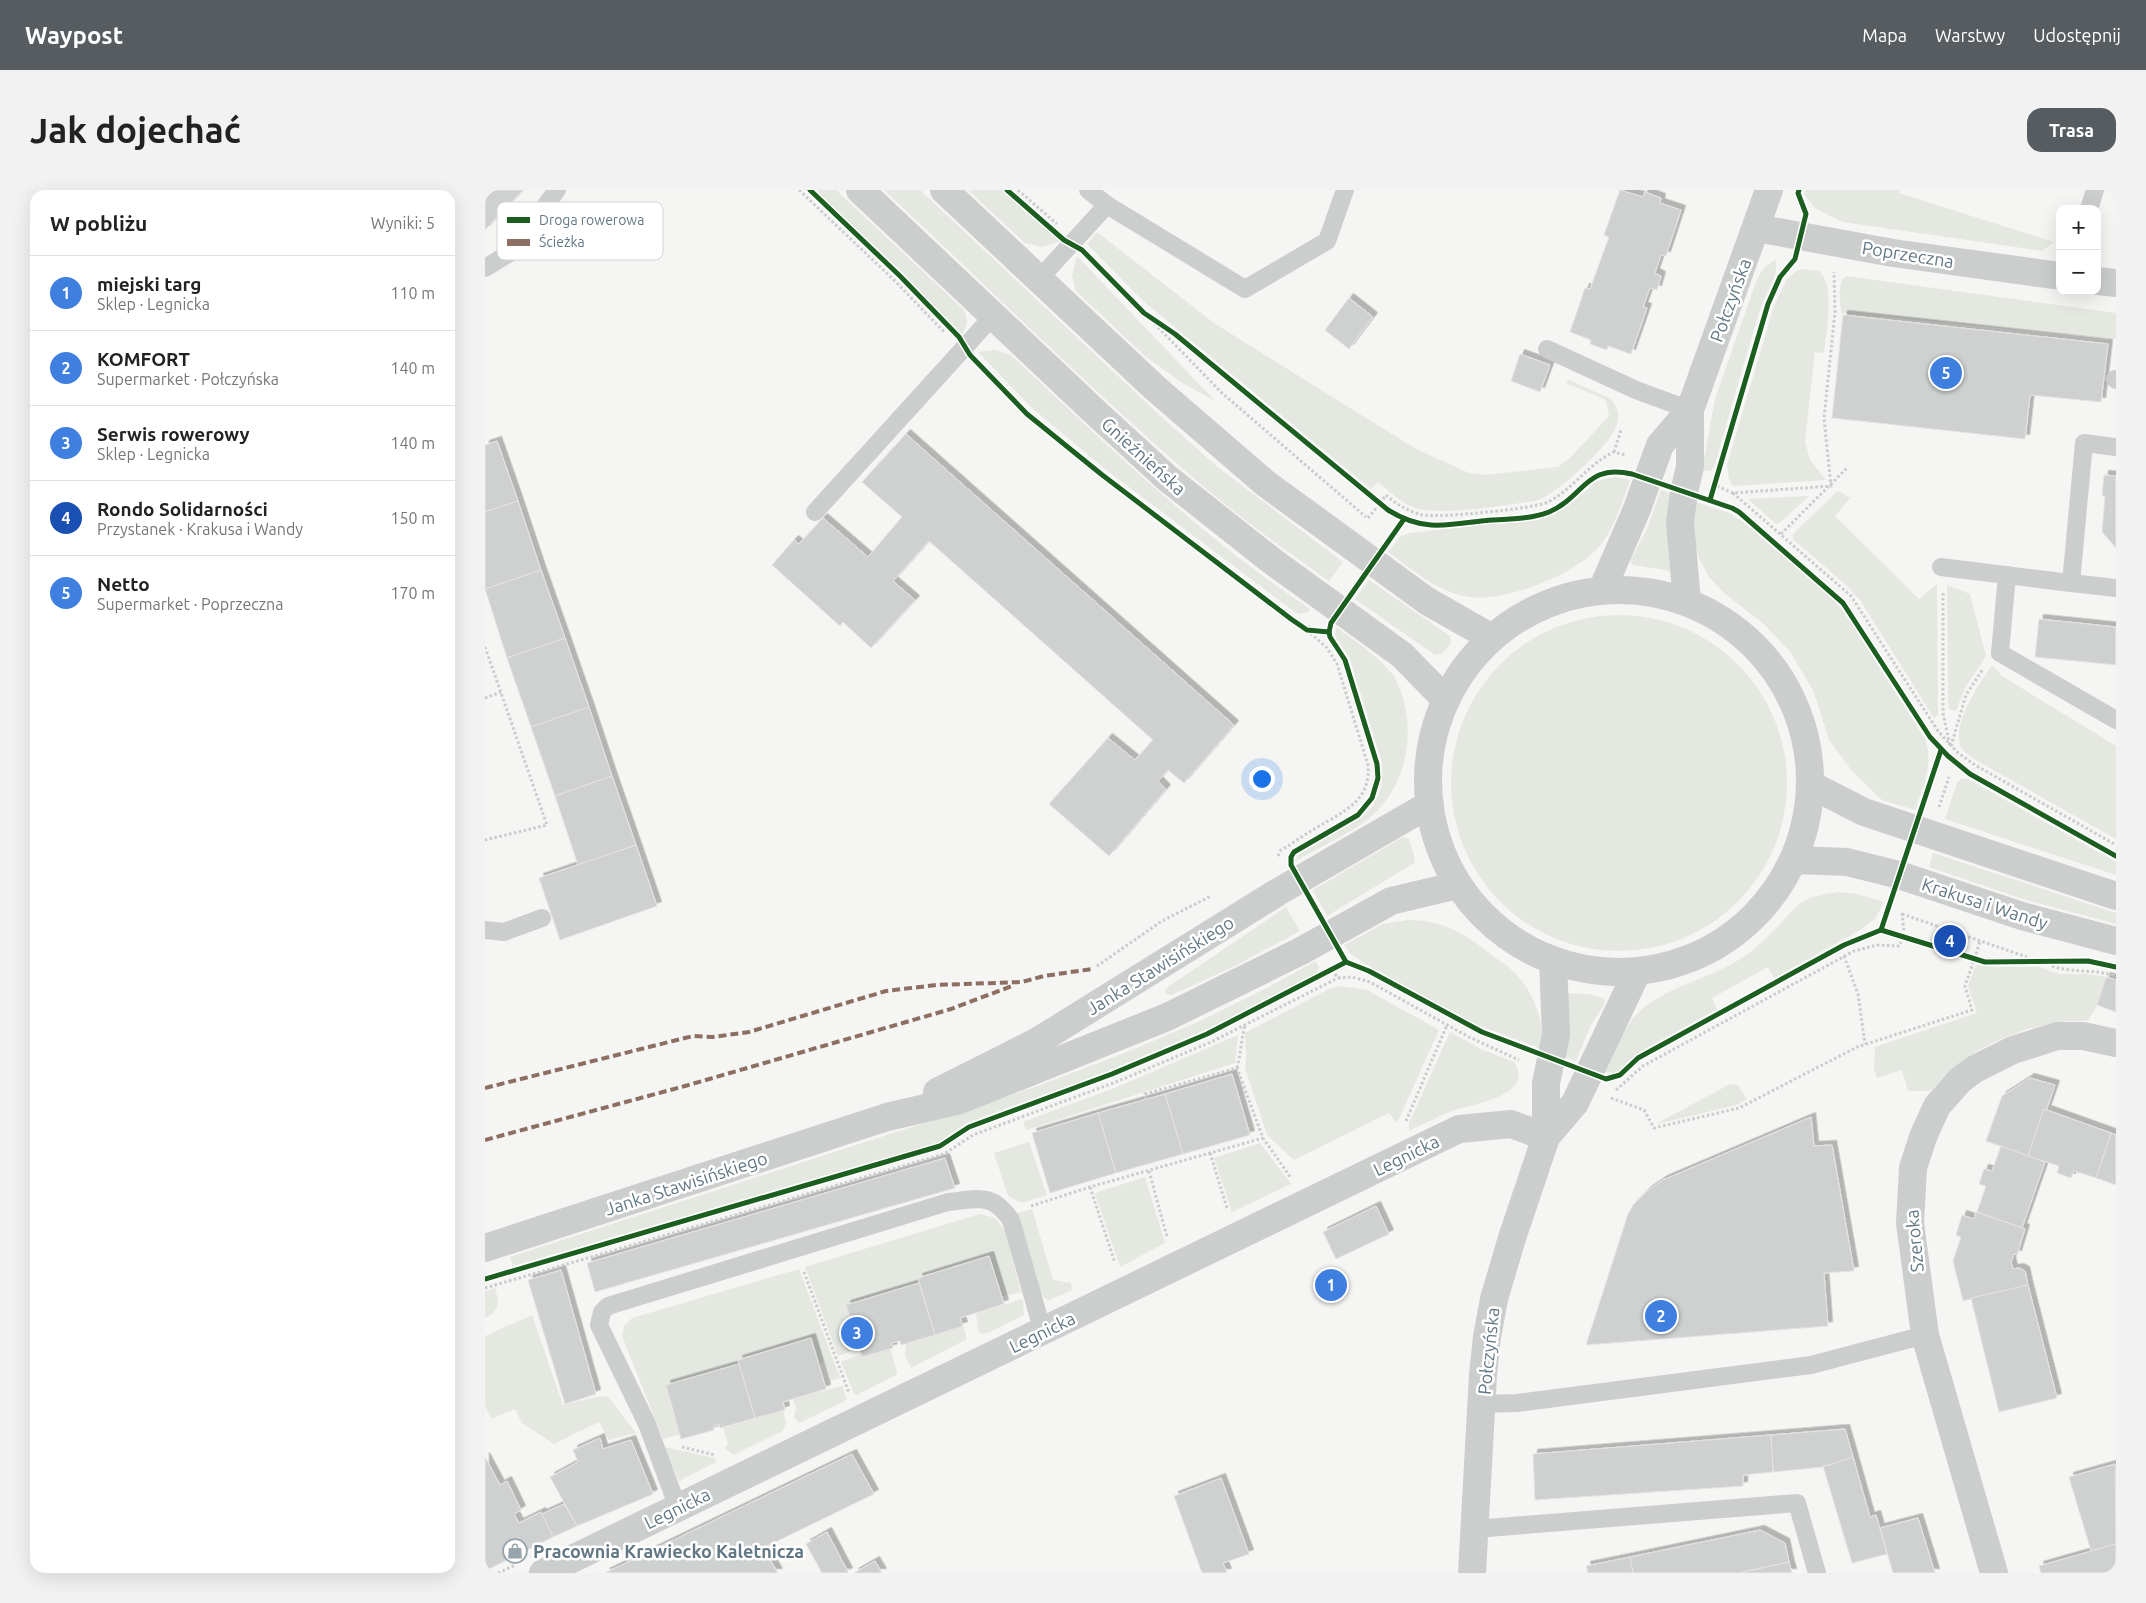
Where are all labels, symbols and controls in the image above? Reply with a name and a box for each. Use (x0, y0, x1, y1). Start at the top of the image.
text: Waypost (25, 22, 123, 49)
text: Mapa (1862, 25, 1907, 45)
text: Warstwy (1935, 25, 2005, 45)
text: Udostępnij (2033, 25, 2121, 45)
button: Trasa (2027, 108, 2116, 152)
text: Jak dojechać (30, 110, 241, 150)
legend (497, 202, 663, 260)
map controls (2056, 205, 2101, 295)
button: + (2056, 205, 2101, 250)
text: W pobliżu (50, 211, 147, 235)
text: Droga rowerowa (539, 212, 644, 228)
text: Wyniki: 5 (371, 214, 435, 232)
text: Ścieżka (539, 233, 585, 250)
street label: Poprzeczna (1861, 237, 1955, 271)
button: − (2056, 250, 2101, 295)
street label: Połczyńska (1706, 255, 1754, 345)
text: miejski targ (97, 273, 201, 295)
text: 1 (61, 284, 71, 302)
text: 110 m (390, 284, 435, 302)
text: Sklep · Legnicka (97, 295, 210, 313)
text: KOMFORT (97, 348, 190, 370)
pin: 5 (1930, 354, 1962, 392)
text: 2 (61, 359, 71, 377)
text: 140 m (390, 359, 435, 377)
text: Supermarket · Połczyńska (97, 370, 279, 388)
street label: Gnieźnieńska (1098, 413, 1190, 499)
text: Serwis rowerowy (97, 423, 250, 445)
text: 3 (61, 434, 71, 452)
text: 140 m (390, 434, 435, 452)
text: Sklep · Legnicka (97, 445, 210, 463)
text: Rondo Solidarności (97, 498, 268, 520)
text: 4 (61, 509, 71, 527)
text: 150 m (390, 509, 435, 527)
text: Przystanek · Krakusa i Wandy (97, 520, 303, 538)
text: Netto (97, 573, 150, 595)
text: 5 (61, 584, 71, 602)
text: 170 m (390, 584, 435, 602)
text: Supermarket · Poprzeczna (97, 595, 283, 613)
your location (1249, 766, 1275, 792)
street label: Krakusa i Wandy (1920, 873, 2051, 933)
street label: Janka Stawisińskiego (1083, 912, 1237, 1018)
pin: 4 (1934, 922, 1966, 960)
street label: Legnicka (1370, 1130, 1442, 1180)
street label: Janka Stawisińskiego (602, 1147, 770, 1219)
street label: Szeroka (1901, 1209, 1927, 1273)
pin: 1 (1315, 1266, 1347, 1304)
pin: 2 (1645, 1297, 1677, 1335)
street label: Połczyńska (1473, 1306, 1503, 1396)
street label: Legnicka (1006, 1307, 1078, 1357)
pin: 3 (841, 1314, 873, 1352)
street label: Legnicka (641, 1483, 713, 1533)
shop icon: Pracownia Krawiecko Kaletnicza (502, 1538, 528, 1564)
place label: Pracownia Krawiecko Kaletnicza (533, 1541, 804, 1561)

